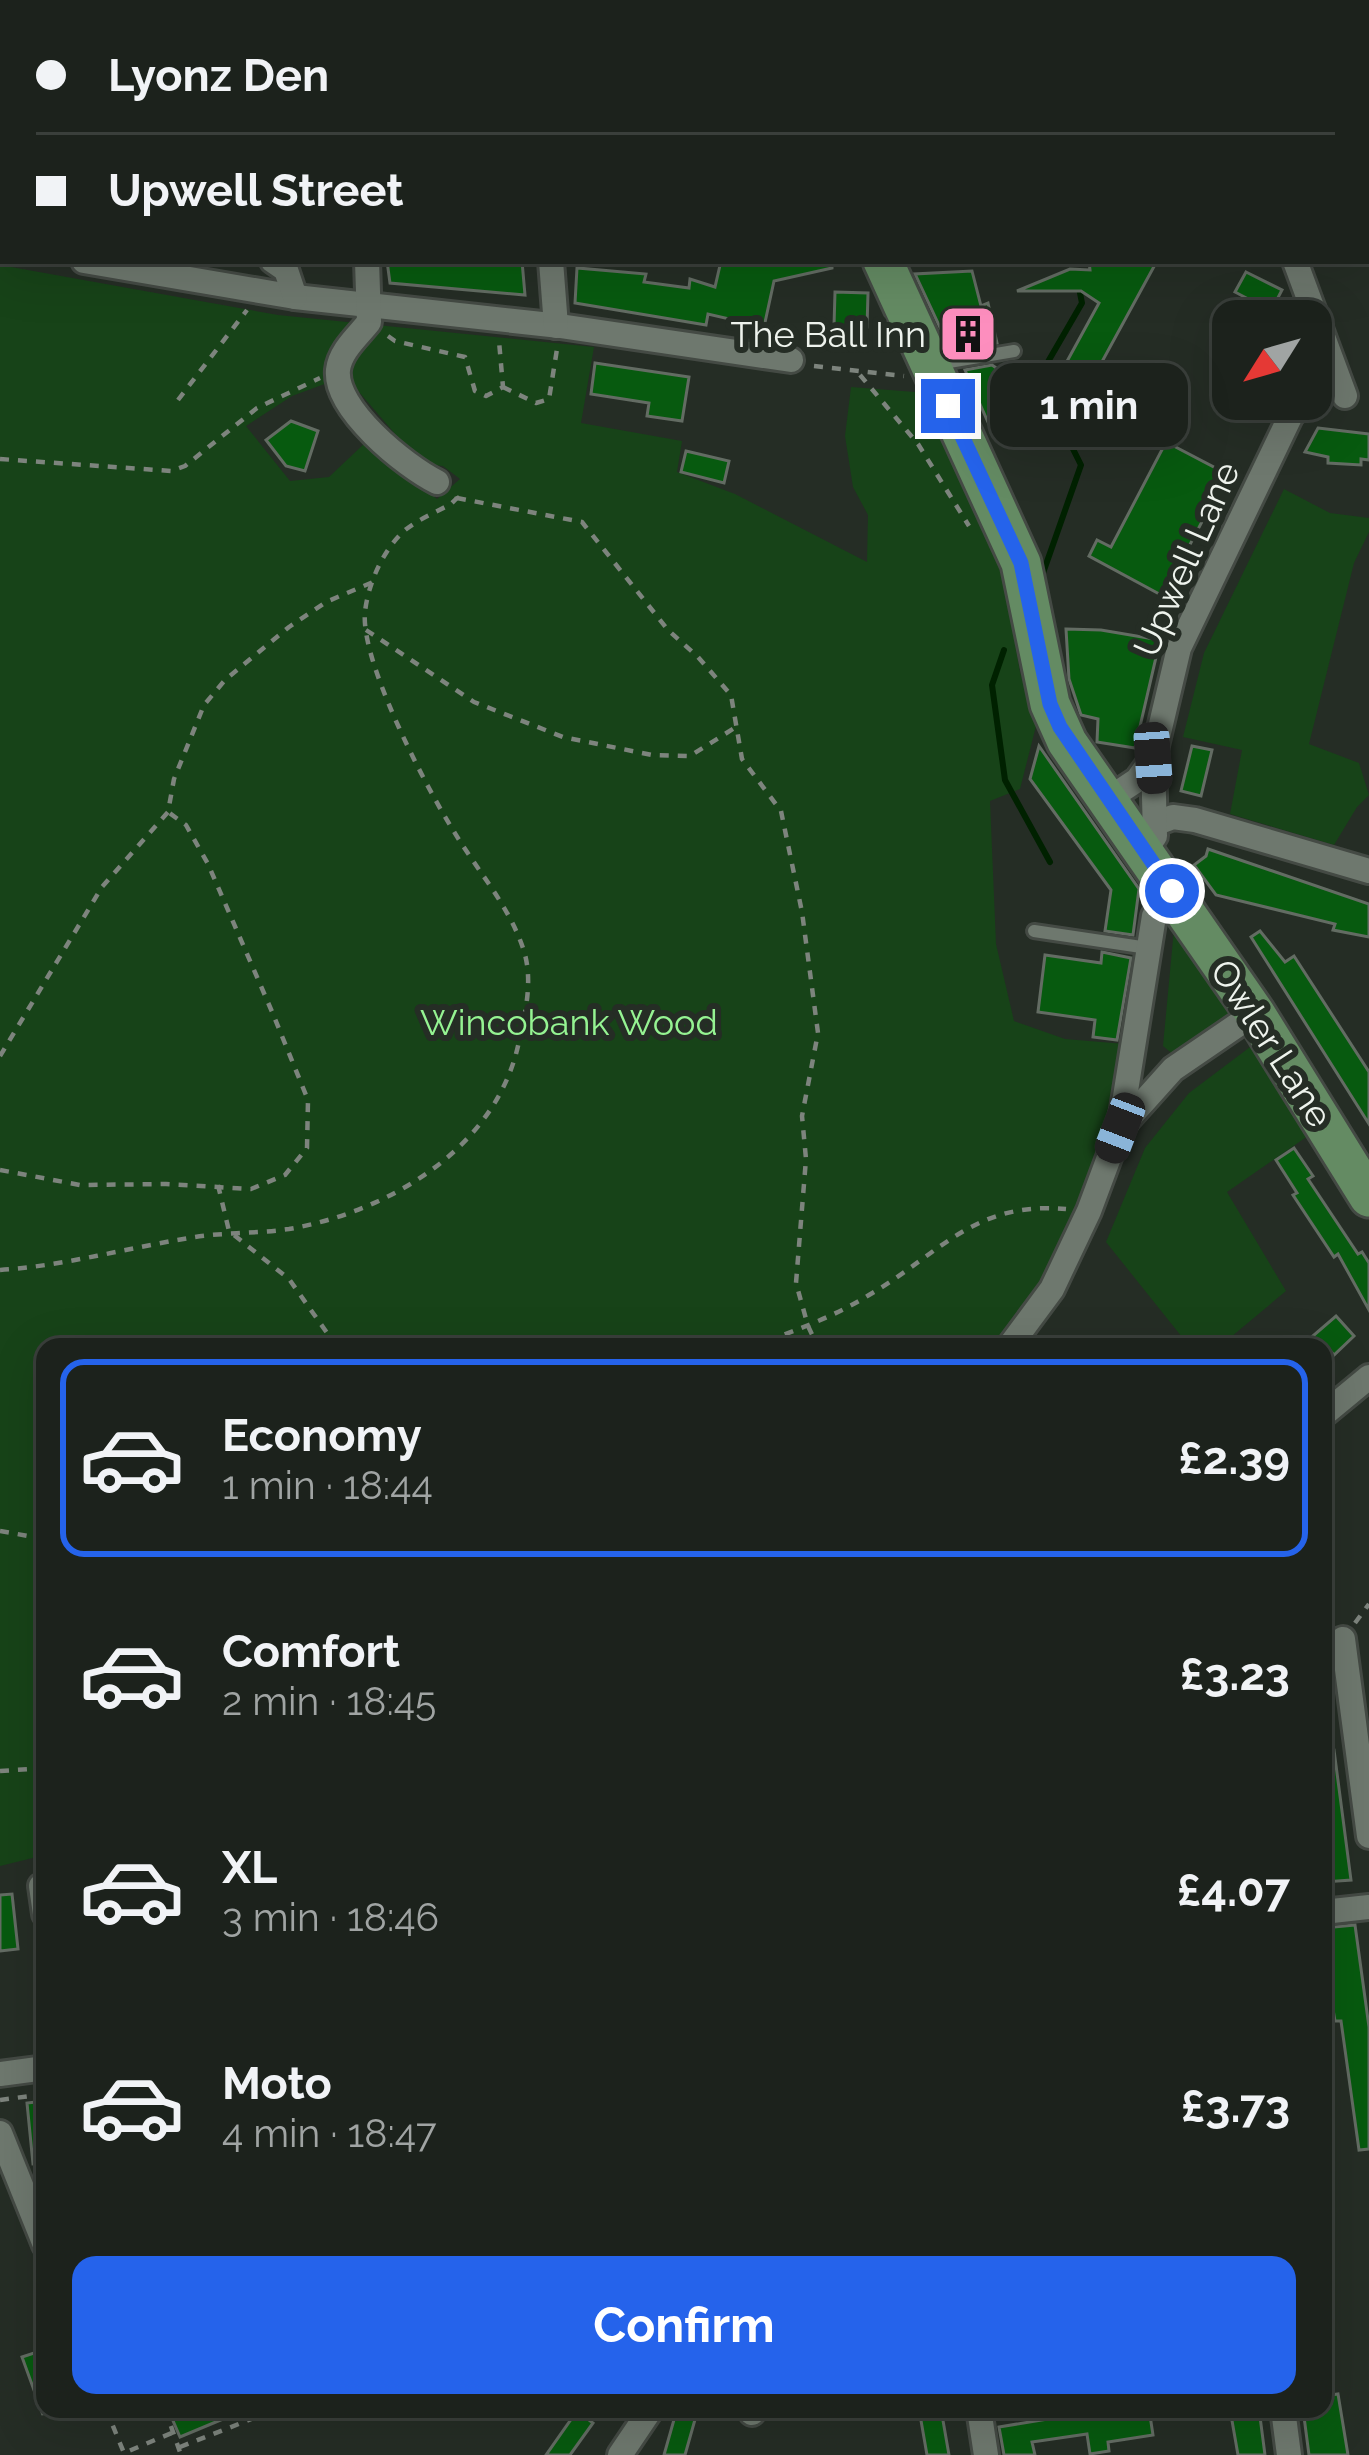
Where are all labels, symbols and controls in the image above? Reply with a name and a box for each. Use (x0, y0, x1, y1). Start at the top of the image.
text: Lyonz Den (108, 49, 329, 102)
text: Upwell Street (108, 164, 404, 217)
north arrow (1212, 300, 1332, 420)
map controls (1212, 300, 1332, 420)
building icon: The Ball Inn (937, 303, 999, 365)
place label: The Ball Inn (731, 313, 926, 355)
callout: 1 min (990, 364, 1188, 448)
route end (921, 379, 975, 433)
text: 1 min (1040, 382, 1138, 428)
street label: Upwell Lane (1124, 455, 1248, 663)
car (1133, 721, 1173, 795)
route start (1145, 864, 1199, 918)
street label: Owler Lane (1202, 951, 1342, 1135)
park label: Wincobank Wood (420, 1001, 718, 1043)
car (1090, 1088, 1150, 1168)
icon: car (78, 1404, 186, 1512)
text: Economy (222, 1409, 422, 1462)
text: £2.39 (1178, 1432, 1290, 1485)
text: 1 min · 18:44 (222, 1462, 433, 1508)
icon: car (78, 1620, 186, 1728)
text: Comfort (222, 1625, 400, 1678)
text: £3.23 (1180, 1648, 1290, 1701)
text: 2 min · 18:45 (222, 1678, 436, 1724)
icon: car (78, 1836, 186, 1944)
text: XL (222, 1841, 277, 1894)
text: £4.07 (1177, 1864, 1290, 1917)
text: 3 min · 18:46 (222, 1894, 439, 1940)
icon: car (78, 2052, 186, 2160)
text: Moto (222, 2057, 332, 2110)
text: £3.73 (1181, 2080, 1290, 2133)
text: 4 min · 18:47 (222, 2110, 437, 2156)
button: Confirm (72, 2256, 1296, 2394)

